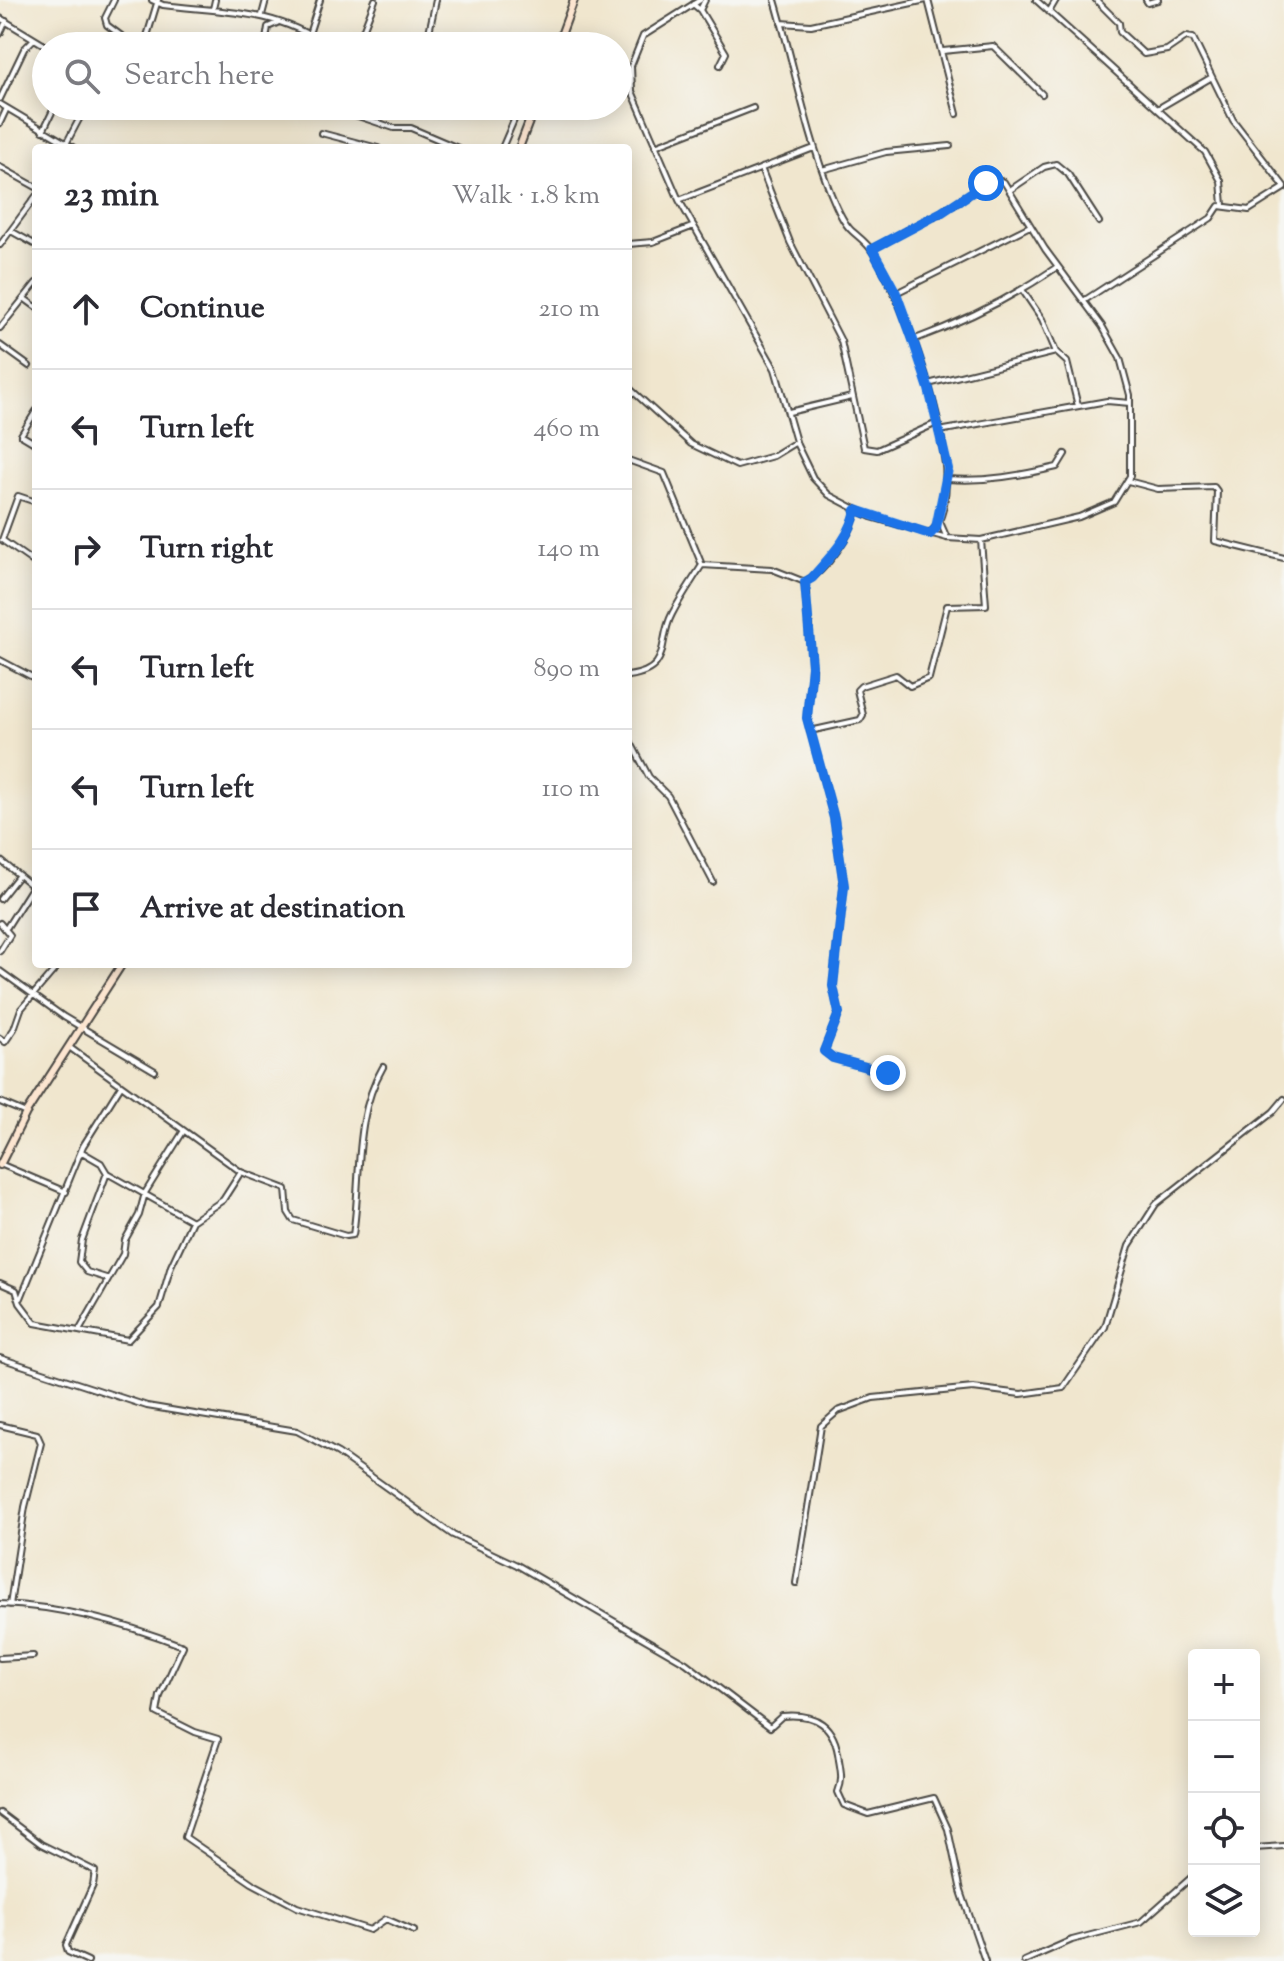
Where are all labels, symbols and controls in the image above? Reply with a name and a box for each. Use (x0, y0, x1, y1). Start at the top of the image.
search box (32, 32, 632, 120)
icon: search (60, 54, 104, 98)
text: Search here (124, 55, 274, 98)
route start (968, 165, 1004, 201)
text: 23 min (64, 172, 159, 221)
text: Walk · 1.8 km (452, 178, 600, 215)
icon: ahead (64, 287, 108, 331)
text: Continue (140, 288, 265, 331)
text: 210 m (538, 291, 600, 328)
icon: left (64, 407, 108, 451)
text: Turn left (140, 408, 254, 451)
text: 460 m (533, 411, 600, 448)
icon: right (64, 527, 108, 571)
text: Turn right (140, 528, 273, 571)
text: 140 m (537, 531, 600, 568)
icon: left (64, 647, 108, 691)
text: Turn left (140, 648, 254, 691)
text: 890 m (534, 651, 600, 688)
icon: left (64, 767, 108, 811)
text: Turn left (140, 768, 254, 811)
text: 110 m (542, 771, 600, 808)
icon: arrive (64, 887, 108, 931)
text: Arrive at destination (140, 888, 405, 931)
route end (870, 1055, 906, 1091)
map controls (1188, 1649, 1260, 1937)
button: + (1188, 1649, 1260, 1721)
button: − (1188, 1721, 1260, 1793)
button: locate (1188, 1793, 1260, 1865)
button: layers (1188, 1865, 1260, 1937)

